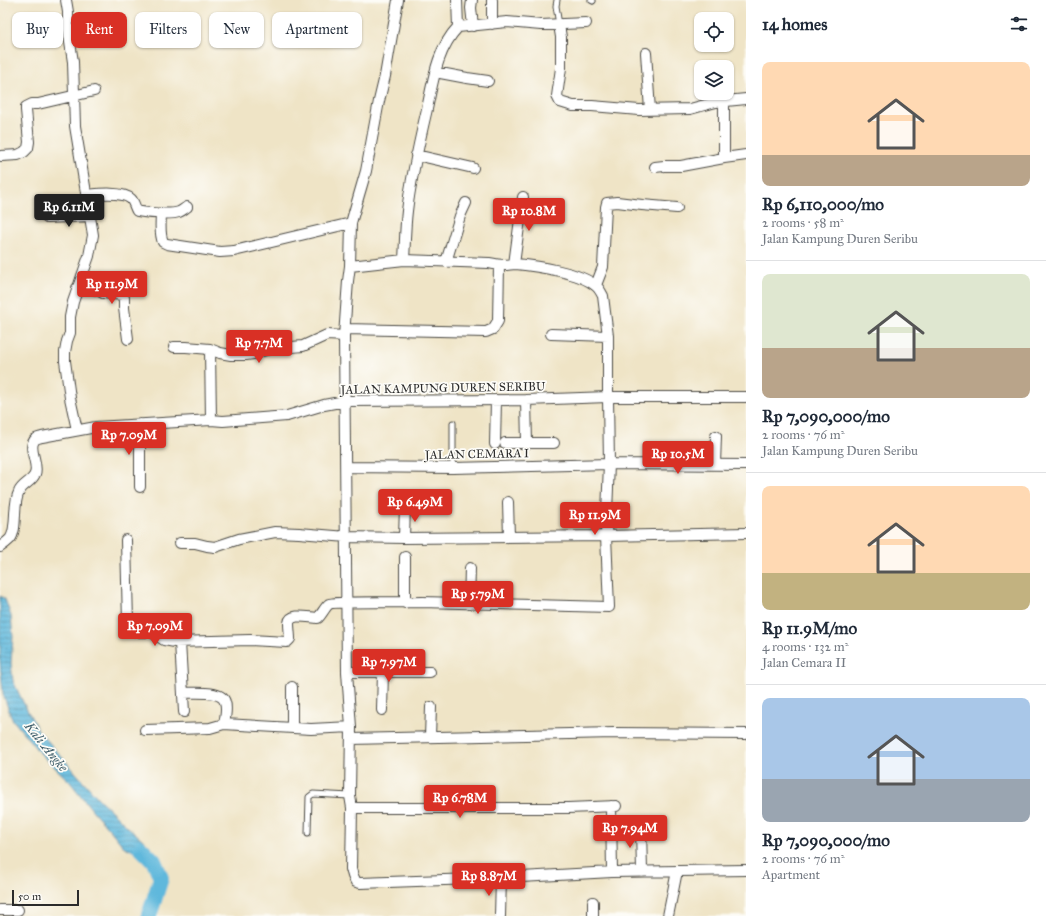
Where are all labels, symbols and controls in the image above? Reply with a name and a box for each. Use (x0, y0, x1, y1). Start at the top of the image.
chip: Buy (12, 12, 63, 48)
chip: Rent (71, 12, 127, 48)
chip: Filters (135, 12, 201, 48)
chip: New (209, 12, 264, 48)
chip: Apartment (272, 12, 362, 48)
map controls (694, 12, 734, 100)
button: locate (694, 12, 734, 52)
icon: filters (1008, 13, 1030, 35)
text: 14 homes (762, 14, 827, 35)
button: layers (694, 60, 734, 100)
icon: home (860, 88, 932, 160)
pin: Rp 6.11M (28, 194, 110, 228)
text: Rp 6,110,000/mo (762, 194, 884, 215)
pin: Rp 10.8M (488, 198, 570, 232)
text: Rp 6.11M (43, 199, 95, 215)
text: Rp 10.8M (502, 203, 556, 219)
text: 2 rooms · 58 m² (762, 215, 844, 231)
text: Jalan Kampung Duren Seribu (762, 231, 918, 247)
pin: Rp 11.9M (71, 271, 153, 305)
text: Rp 11.9M (86, 276, 138, 292)
icon: home (860, 300, 932, 372)
pin: Rp 7.7M (222, 330, 296, 364)
text: Rp 7.7M (235, 335, 283, 351)
street label: JALAN KAMPUNG DUREN SERIBU (339, 379, 546, 398)
text: Rp 7,090,000/mo (762, 406, 890, 427)
pin: Rp 7.09M (88, 422, 170, 456)
text: Rp 7.09M (101, 427, 157, 443)
text: 2 rooms · 76 m² (762, 427, 844, 443)
pin: Rp 10.5M (637, 441, 719, 475)
text: Jalan Kampung Duren Seribu (762, 443, 918, 459)
street label: JALAN CEMARA I (423, 446, 529, 463)
text: Rp 10.5M (651, 446, 705, 462)
pin: Rp 6.49M (374, 489, 456, 523)
text: Rp 6.49M (387, 494, 443, 510)
pin: Rp 11.9M (554, 502, 636, 536)
text: Rp 11.9M (569, 507, 621, 523)
icon: home (860, 512, 932, 584)
pin: Rp 5.79M (437, 581, 519, 615)
text: Rp 5.79M (451, 586, 505, 602)
pin: Rp 7.09M (114, 613, 196, 647)
text: Rp 7.09M (127, 618, 183, 634)
text: Rp 11.9M/mo (762, 618, 857, 639)
text: 4 rooms · 132 m² (762, 639, 848, 655)
pin: Rp 7.97M (348, 649, 430, 683)
text: Rp 7.97M (361, 654, 417, 670)
text: Jalan Cemara II (762, 655, 846, 671)
water label: Kali Angke (21, 718, 72, 776)
icon: home (860, 724, 932, 796)
pin: Rp 6.78M (419, 785, 501, 819)
text: Rp 6.78M (433, 790, 487, 806)
pin: Rp 7.94M (589, 815, 671, 849)
text: Rp 7.94M (602, 820, 658, 836)
text: Rp 7,090,000/mo (762, 830, 890, 851)
text: 2 rooms · 76 m² (762, 851, 844, 867)
pin: Rp 8.87M (448, 863, 530, 897)
text: Apartment (762, 867, 820, 883)
text: Rp 8.87M (461, 868, 517, 884)
scale bar (12, 888, 79, 907)
text: 50 m (18, 890, 41, 903)

